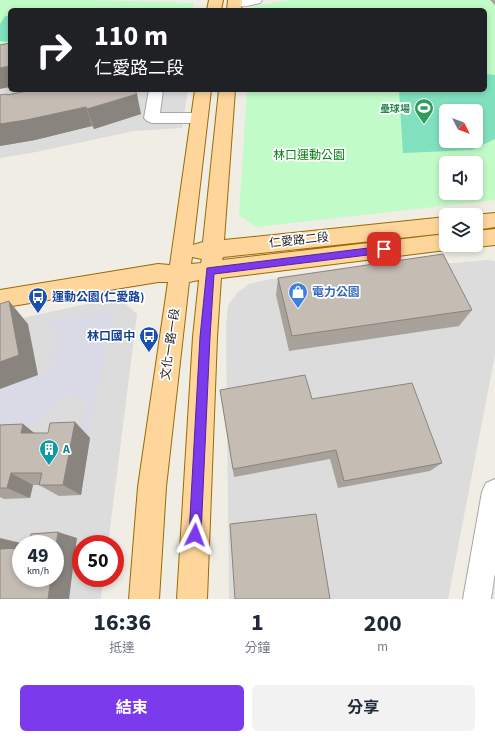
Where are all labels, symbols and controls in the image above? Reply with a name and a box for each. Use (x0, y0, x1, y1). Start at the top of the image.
text: 110 m (94, 16, 168, 56)
icon: right (28, 24, 80, 76)
text: 仁愛路二段 (94, 56, 184, 81)
sports icon: 壘球場 (413, 97, 435, 125)
place label: 壘球場 (380, 102, 410, 116)
north arrow (439, 104, 483, 148)
map controls (439, 104, 483, 252)
park label: 林口運動公園 (273, 147, 345, 164)
button: sound (439, 156, 483, 200)
button: layers (439, 208, 483, 252)
street label: 仁愛路二段 (268, 229, 330, 252)
pin (367, 232, 401, 266)
icon: arrive (373, 238, 395, 260)
shop icon: 電力公園 (287, 281, 309, 309)
place label: 電力公園 (312, 284, 360, 301)
bus stop icon: 運動公園(仁愛路) (27, 286, 49, 314)
place label: 運動公園(仁愛路) (52, 289, 144, 306)
street label: 文化一路一段 (157, 307, 184, 381)
bus stop icon: 林口國中 (138, 325, 160, 353)
place label: 林口國中 (87, 328, 135, 345)
building icon: A (38, 438, 60, 466)
place label: A (62, 441, 70, 458)
position arrow (174, 514, 216, 556)
speed limit sign: 50 (72, 535, 124, 587)
text: 49 (27, 542, 49, 570)
text: km/h (27, 564, 49, 578)
text: 16:36 (93, 605, 151, 640)
text: 1 (251, 605, 264, 640)
text: 200 (364, 606, 402, 641)
text: m (377, 638, 388, 656)
text: 抵達 (109, 639, 135, 657)
text: 分鐘 (244, 639, 270, 657)
button: 結束 (20, 685, 244, 731)
button: 分享 (252, 685, 475, 731)

